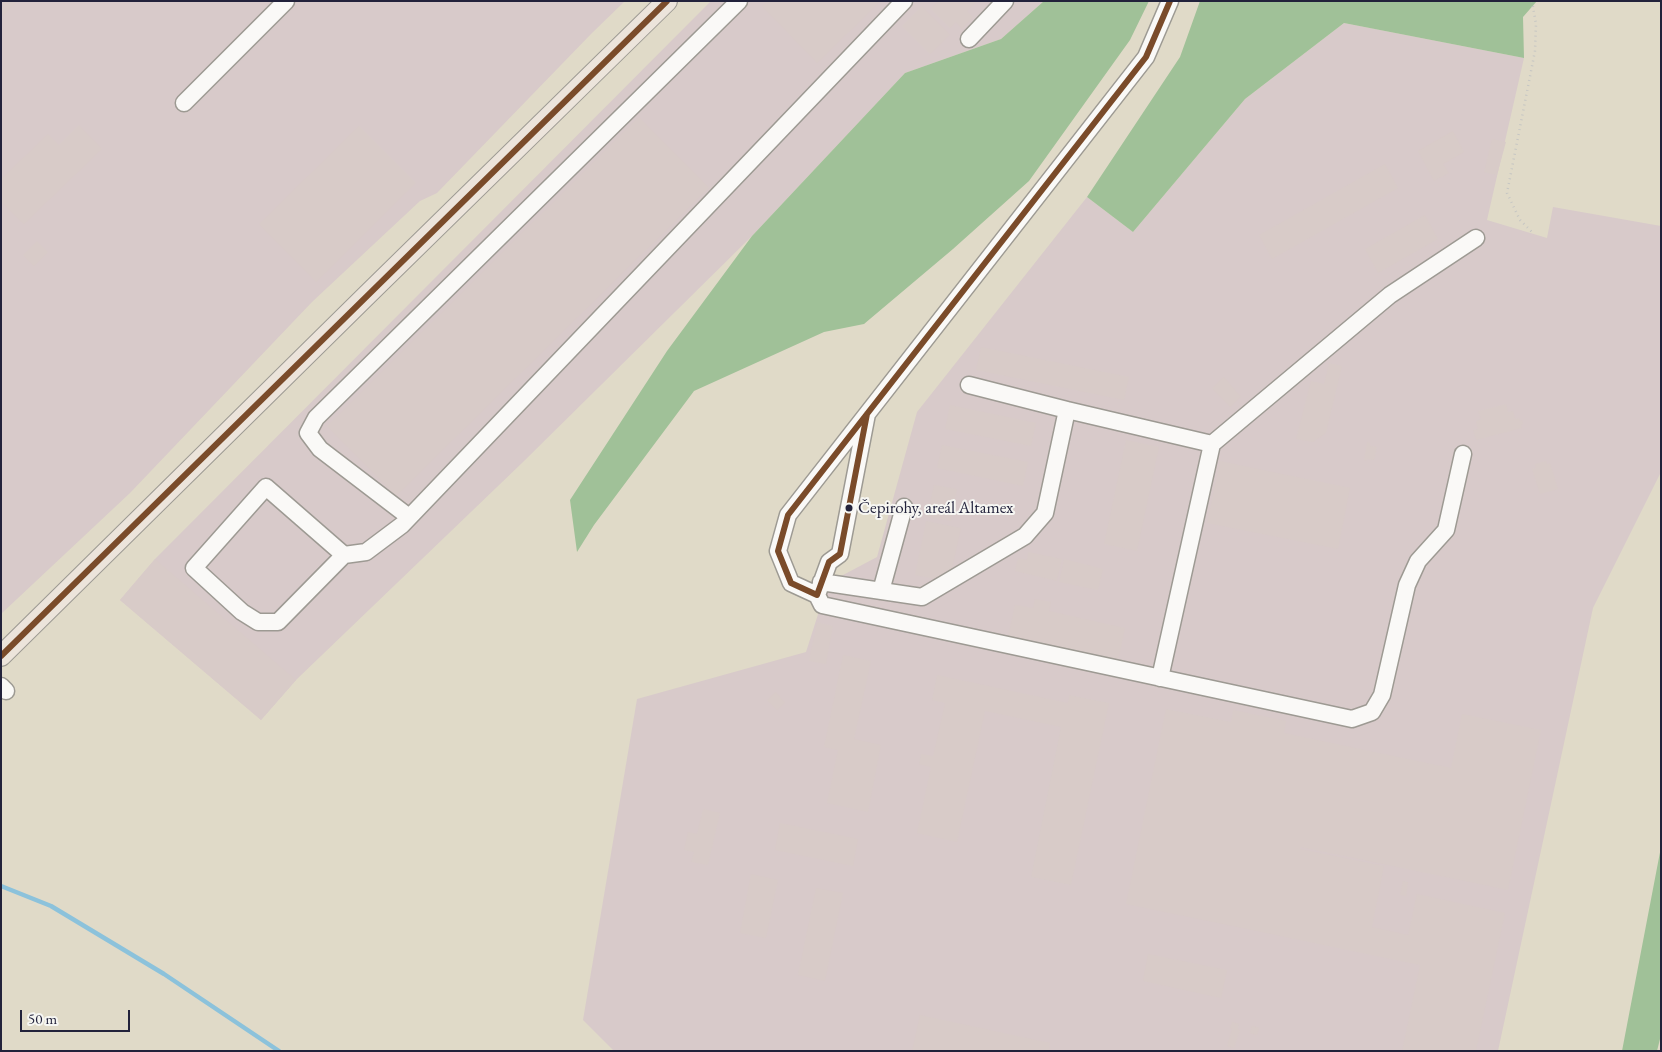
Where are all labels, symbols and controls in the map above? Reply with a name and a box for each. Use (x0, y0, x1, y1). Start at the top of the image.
place label: Čepirohy, areál Altamex (858, 498, 1013, 518)
marker: Čepirohy, areál Altamex (844, 503, 854, 513)
scale bar (22, 1000, 132, 1032)
text: 50 m (28, 1009, 57, 1028)

